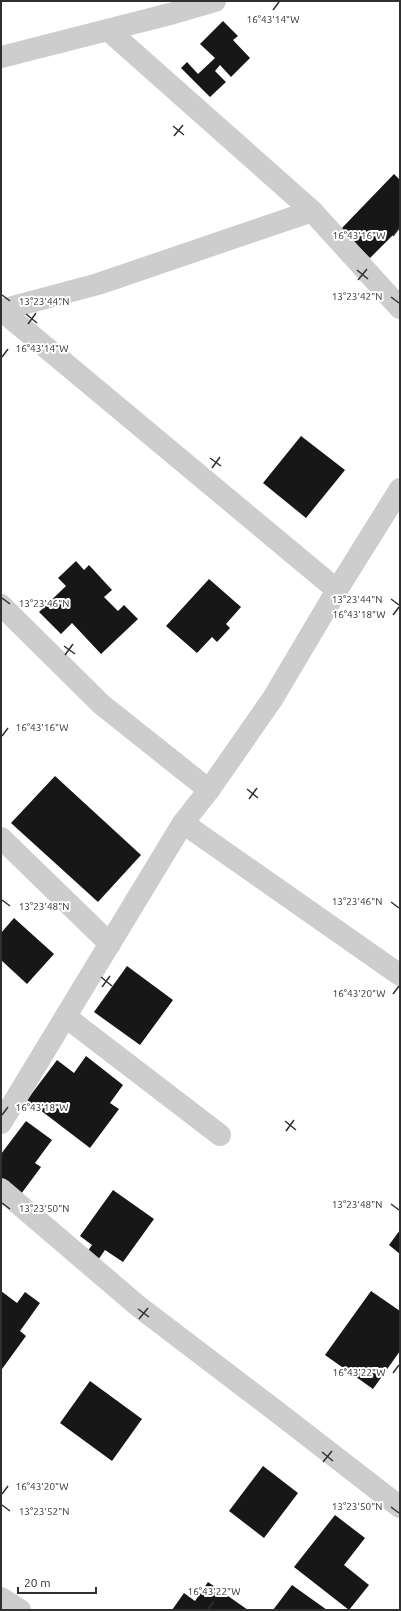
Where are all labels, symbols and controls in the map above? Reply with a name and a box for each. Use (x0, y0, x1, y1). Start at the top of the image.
text: 16°43'14"W (247, 14, 299, 25)
text: 16°43'16"W (333, 230, 385, 241)
text: 13°23'42"N (332, 291, 382, 302)
text: 13°23'44"N (19, 296, 69, 307)
text: 16°43'14"W (16, 343, 68, 354)
text: 13°23'44"N (332, 594, 382, 605)
text: 13°23'46"N (19, 598, 69, 609)
text: 16°43'18"W (333, 609, 385, 620)
text: 16°43'16"W (16, 722, 68, 733)
text: 13°23'46"N (332, 896, 382, 907)
text: 13°23'48"N (19, 901, 69, 912)
text: 16°43'20"W (333, 988, 385, 999)
text: 16°43'18"W (16, 1102, 68, 1113)
text: 13°23'48"N (332, 1199, 382, 1210)
text: 13°23'50"N (19, 1203, 69, 1214)
text: 16°43'22"W (333, 1367, 385, 1378)
text: 16°43'20"W (16, 1481, 68, 1492)
text: 13°23'50"N (332, 1501, 382, 1512)
text: 13°23'52"N (19, 1506, 69, 1517)
scale bar (18, 1569, 96, 1595)
text: 20 m (24, 1576, 51, 1589)
text: 16°43'22"W (188, 1586, 240, 1597)

